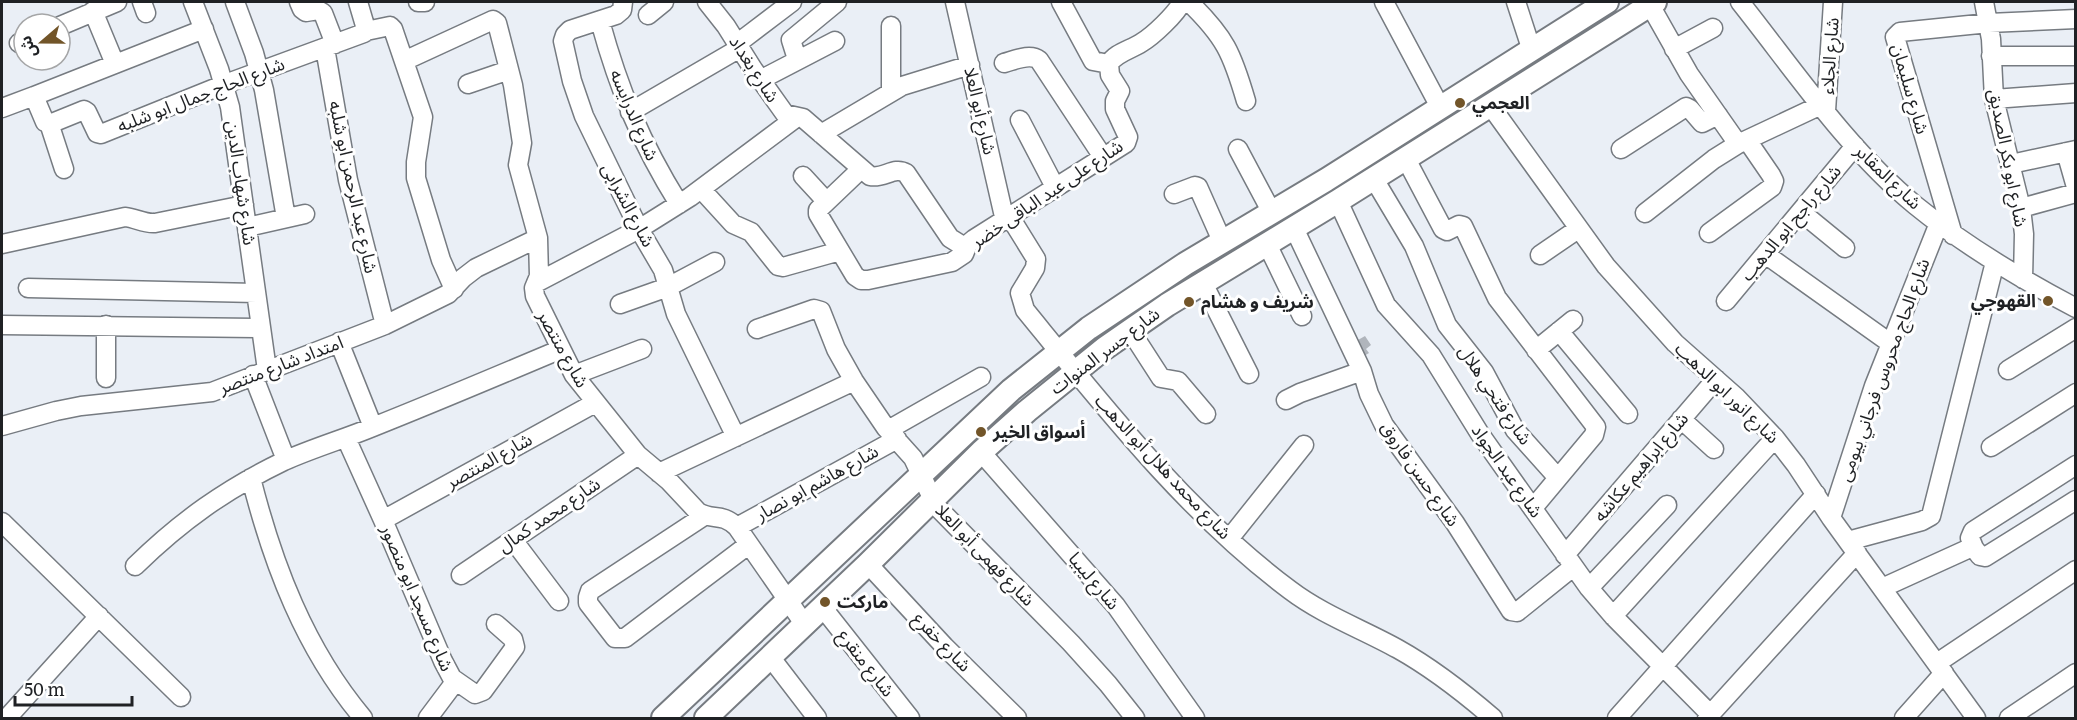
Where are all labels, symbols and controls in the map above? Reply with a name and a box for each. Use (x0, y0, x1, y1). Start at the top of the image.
north arrow (12, 12, 72, 72)
street label: شارع الجلاء (1812, 16, 1847, 96)
street label: شارع بغداد (722, 29, 787, 108)
text: ش (12, 33, 42, 62)
street label: شارع سليمان (1884, 40, 1937, 138)
street label: شارع الحاج جمال ابو شلبه (113, 49, 289, 140)
street label: شارع الدرايسه (602, 64, 667, 165)
street label: شارع أبو العلا (956, 64, 1005, 158)
street label: شارع ابو بكر الصديق (1981, 86, 2036, 229)
place label: العجمي (1472, 88, 1530, 117)
marker: العجمي (1453, 96, 1467, 110)
street label: شارع عبد الرحمن ابو شلبه (321, 98, 386, 276)
street label: شارع شهاب الدين (218, 119, 265, 247)
street label: شارع على عبد الباقى خضر (964, 132, 1129, 256)
street label: شارع المقابر (1847, 136, 1929, 216)
street label: شارع الشرابى (594, 157, 663, 252)
street label: شارع راجح ابو الدهب (1733, 158, 1848, 287)
street label: شارع الحاج محروس فرجاني بيومى (1830, 254, 1937, 486)
place label: القهوجي (1971, 286, 2036, 315)
place label: شريف و هشام (1201, 287, 1314, 315)
marker: القهوجي (2041, 294, 2055, 308)
marker: شريف و هشام (1182, 295, 1196, 309)
street label: شارع جسر المنوات (1043, 299, 1166, 402)
street label: شارع منتصر (530, 304, 597, 393)
street label: امتداد شارع منتصر (213, 327, 348, 402)
street label: شارع انور ابو الدهب (1668, 335, 1786, 450)
street label: شارع فتحي هلال (1451, 339, 1540, 451)
street label: شارع محمد هلال أبو الدهب (1088, 387, 1239, 546)
street label: شارع ابراهيم عكاشه (1586, 405, 1695, 528)
street label: شارع حسن فاروق (1373, 415, 1468, 532)
place label: أسواق الخير (992, 417, 1085, 444)
street label: شارع عبد الجواد (1464, 418, 1551, 524)
street label: شارع المنتصر (439, 425, 537, 497)
marker: أسواق الخير (974, 425, 988, 439)
street label: شارع هاشم ابو نصار (749, 437, 884, 529)
street label: شارع محمد كمال (491, 469, 606, 560)
street label: شارع فهمى أبو العلا (929, 497, 1042, 613)
street label: شارع مسجد ابو منصور (373, 519, 462, 676)
street label: شارع ليبيا (1061, 545, 1127, 616)
place label: ماركت (837, 587, 889, 614)
marker: ماركت (818, 595, 832, 609)
street label: شارع خفرع (906, 605, 979, 679)
street label: شارع منقرع (831, 622, 902, 703)
scale bar (15, 669, 132, 707)
text: 50 m (24, 675, 65, 702)

